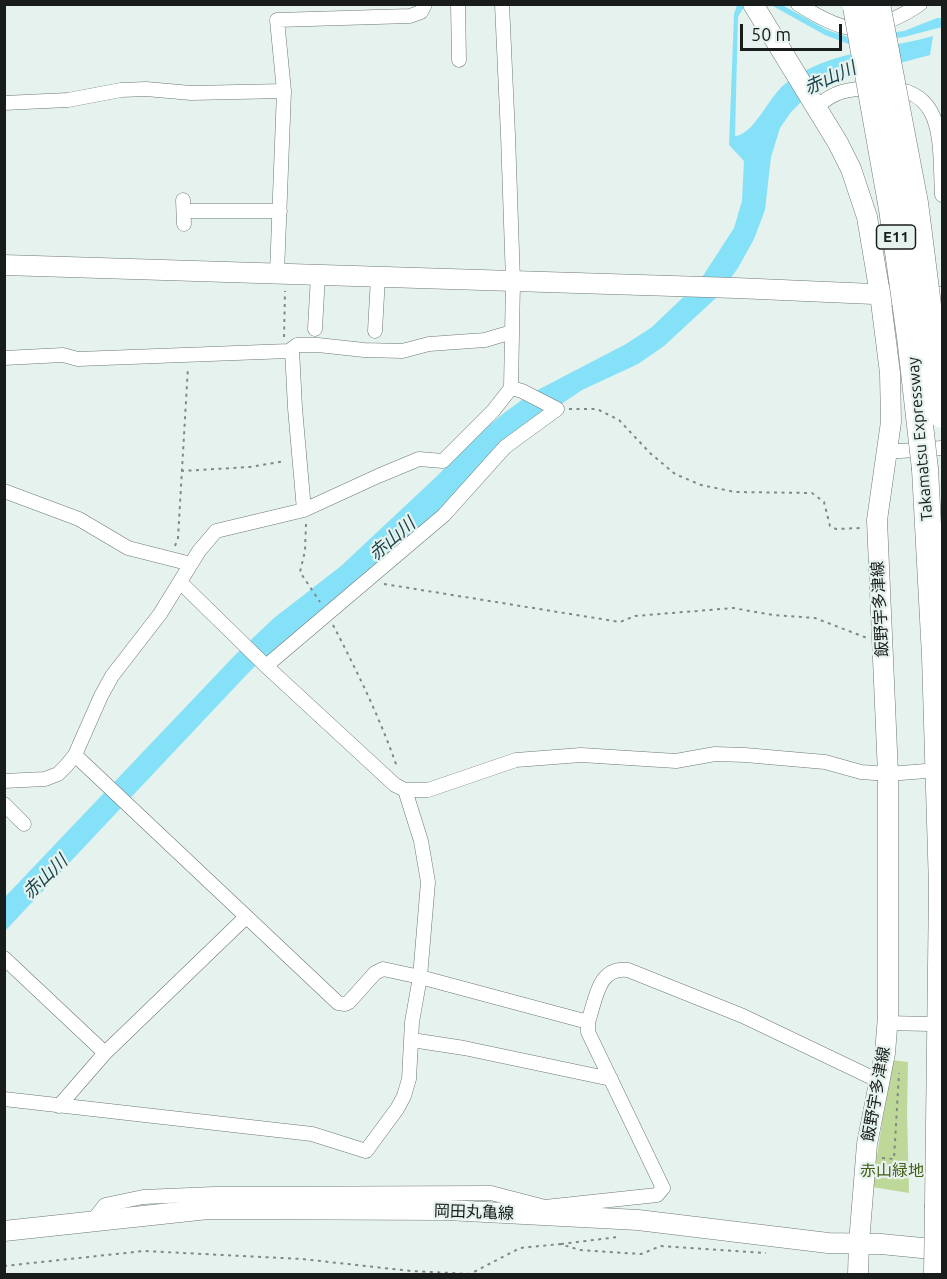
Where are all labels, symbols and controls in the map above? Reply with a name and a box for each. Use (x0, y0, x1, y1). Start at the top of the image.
scale bar (743, 12, 845, 50)
text: 50 m (751, 24, 791, 44)
water label: 赤山川 (801, 57, 859, 99)
road number: E11 (876, 225, 916, 249)
street label: Takamatsu Expressway (903, 356, 937, 522)
water label: 赤山川 (365, 513, 419, 565)
street label: 飯野宇多津線 (868, 561, 892, 657)
water label: 赤山川 (18, 850, 72, 904)
street label: 飯野宇多津線 (858, 1045, 894, 1143)
park label: 赤山緑地 (860, 1161, 924, 1181)
street label: 岡田丸亀線 (434, 1201, 514, 1223)

